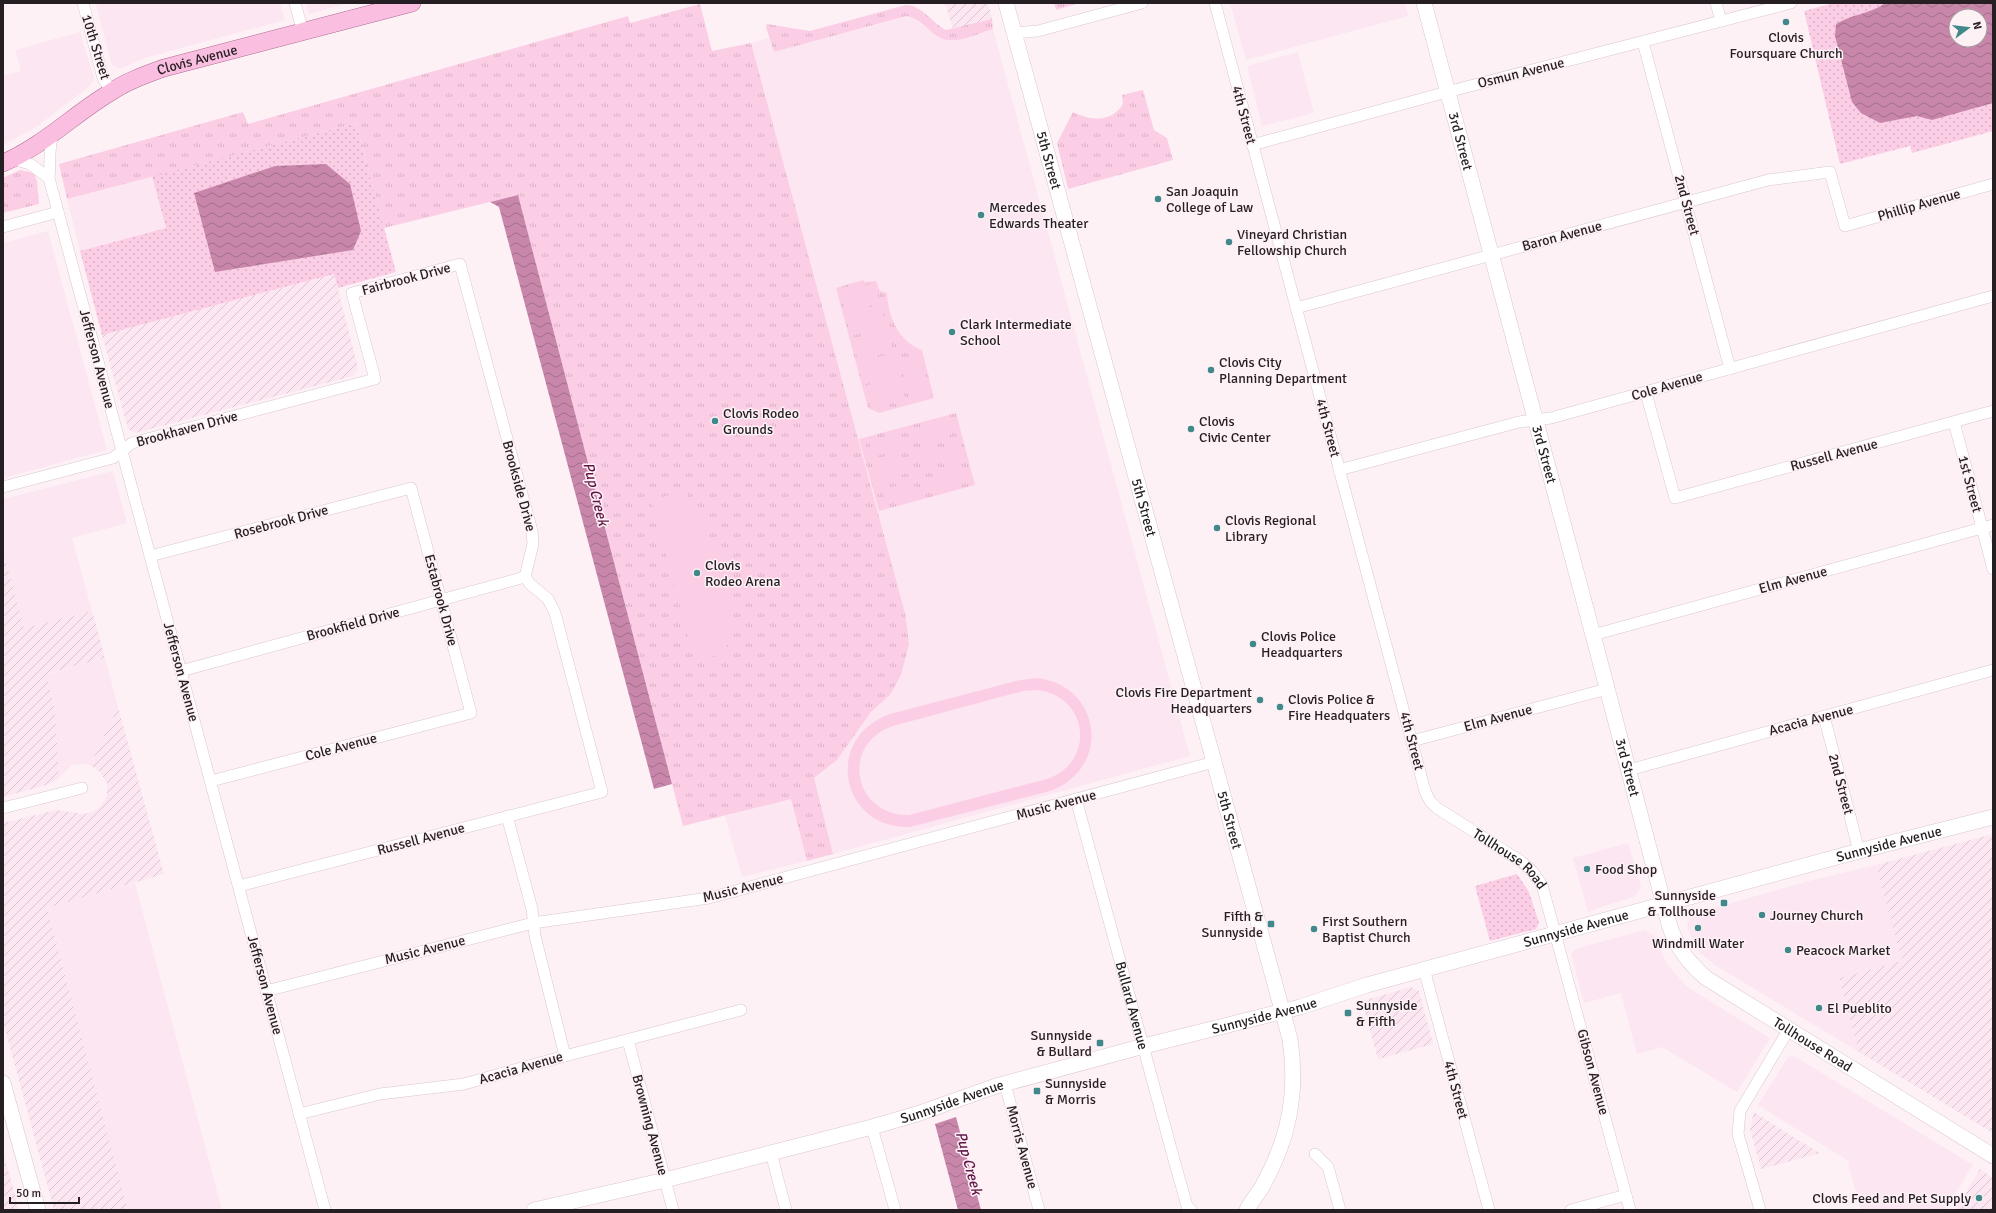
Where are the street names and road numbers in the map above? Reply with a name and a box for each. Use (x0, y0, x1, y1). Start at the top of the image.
street label: 10th Street (78, 12, 114, 82)
street label: Clovis Avenue (154, 41, 239, 78)
street label: Osmun Avenue (1476, 54, 1566, 92)
street label: 4th Street (1228, 84, 1260, 146)
street label: 3rd Street (1445, 110, 1477, 172)
street label: 5th Street (1033, 129, 1065, 191)
street label: 2nd Street (1671, 173, 1703, 237)
street label: Phillip Avenue (1876, 185, 1962, 225)
street label: Baron Avenue (1520, 217, 1604, 255)
street label: Fairbrook Drive (360, 259, 452, 299)
street label: Jefferson Avenue (76, 307, 118, 411)
street label: Cole Avenue (1629, 368, 1705, 404)
street label: 4th Street (1312, 397, 1344, 459)
street label: Brookhaven Drive (134, 407, 240, 451)
street label: 3rd Street (1529, 423, 1561, 485)
street label: Russell Avenue (1788, 435, 1880, 475)
street label: Brookside Drive (499, 439, 539, 533)
street label: 1st Street (1954, 454, 1986, 514)
street label: 5th Street (1128, 476, 1160, 539)
street label: Rosebrook Drive (232, 501, 330, 543)
street label: Estabrook Drive (421, 552, 461, 648)
street label: Elm Avenue (1757, 563, 1829, 597)
street label: Brookfield Drive (305, 603, 401, 645)
street label: Jefferson Avenue (160, 620, 202, 724)
street label: Elm Avenue (1462, 701, 1534, 735)
street label: Acacia Avenue (1767, 701, 1855, 739)
street label: 4th Street (1396, 710, 1428, 772)
street label: Cole Avenue (303, 729, 379, 765)
street label: 3rd Street (1612, 736, 1644, 798)
street label: 2nd Street (1825, 752, 1857, 816)
street label: Music Avenue (1014, 786, 1098, 824)
street label: 5th Street (1214, 789, 1246, 851)
street label: Russell Avenue (375, 819, 467, 859)
street label: Sunnyside Avenue (1834, 822, 1943, 865)
street label: Tollhouse Road (1470, 825, 1551, 892)
street label: Music Avenue (701, 870, 785, 906)
street label: Sunnyside Avenue (1522, 906, 1631, 951)
street label: Music Avenue (383, 932, 467, 968)
street label: Jefferson Avenue (244, 933, 286, 1037)
street label: Bullard Avenue (1112, 959, 1152, 1052)
street label: Sunnyside Avenue (1210, 994, 1319, 1037)
street label: Tollhouse Road (1770, 1013, 1855, 1075)
street label: Gibson Avenue (1573, 1027, 1613, 1117)
street label: Acacia Avenue (477, 1048, 565, 1088)
street label: 4th Street (1440, 1059, 1472, 1121)
street label: Browning Avenue (628, 1073, 672, 1177)
street label: Sunnyside Avenue (898, 1076, 1005, 1127)
street label: Morris Avenue (1003, 1103, 1041, 1191)

